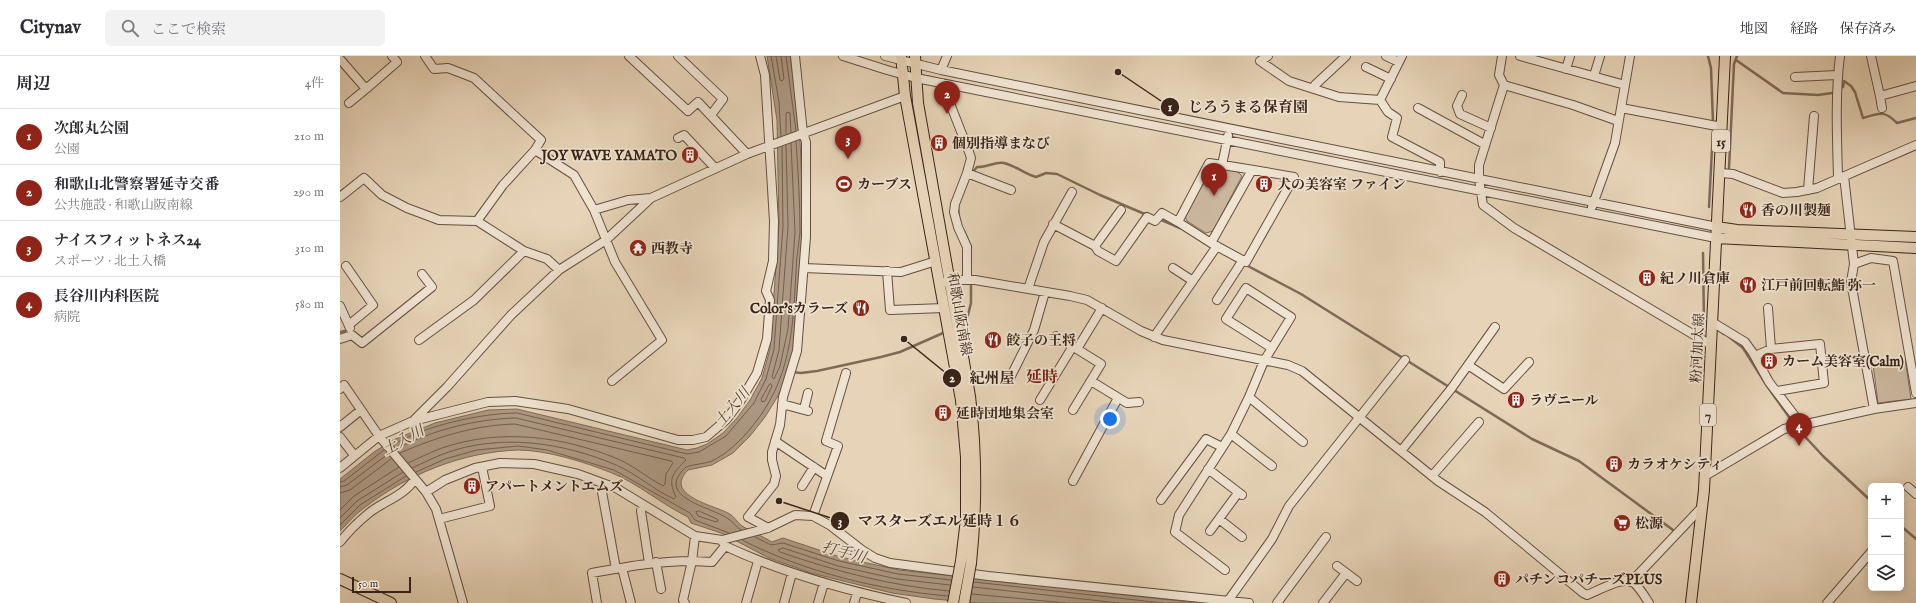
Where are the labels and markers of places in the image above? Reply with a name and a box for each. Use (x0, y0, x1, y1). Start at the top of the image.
pin: 2 (934, 81, 960, 114)
callout: じろうまる保育園 (1160, 94, 1316, 121)
pin: 3 (835, 126, 861, 159)
building icon: 個別指導まなび (929, 133, 949, 153)
place label: 個別指導まなび (952, 135, 1050, 153)
building icon: JOY WAVE YAMATO (680, 145, 700, 165)
place label: JOY WAVE YAMATO (540, 147, 677, 165)
pin: 1 (1201, 163, 1227, 196)
sports icon: カーブス (834, 174, 854, 194)
building icon: 犬の美容室 ファイン (1254, 174, 1274, 194)
place label: カーブス (857, 176, 912, 194)
place label: 犬の美容室 ファイン (1277, 176, 1406, 194)
restaurant icon: 香の川製麺 (1738, 200, 1758, 220)
place label: 香の川製麺 (1761, 202, 1831, 220)
temple icon: 西教寺 (628, 238, 648, 258)
place label: 西教寺 (651, 240, 693, 258)
building icon: 紀ノ川倉庫 (1637, 268, 1657, 288)
place label: 紀ノ川倉庫 (1660, 270, 1730, 288)
restaurant icon: 江戸前回転鮨 弥一 (1738, 275, 1758, 295)
place label: 江戸前回転鮨 弥一 (1761, 277, 1876, 295)
restaurant icon: Color'sカラーズ (851, 298, 871, 318)
place label: Color'sカラーズ (750, 300, 848, 318)
restaurant icon: 餃子の王将 (983, 330, 1003, 350)
place label: 餃子の王将 (1006, 332, 1076, 350)
building icon: カーム美容室(Calm) (1759, 351, 1779, 371)
place label: カーム美容室(Calm) (1782, 353, 1904, 371)
callout: 紀州屋 (942, 364, 1023, 391)
building icon: ラヴニール (1506, 390, 1526, 410)
place label: ラヴニール (1529, 392, 1599, 410)
building icon: 延時団地集会室 (933, 403, 953, 423)
place label: 延時団地集会室 (956, 405, 1054, 423)
pin: 4 (1786, 413, 1812, 446)
building icon: カラオケシティ (1604, 454, 1624, 474)
place label: カラオケシティ (1627, 456, 1723, 474)
building icon: アパートメントエムズ (462, 476, 482, 496)
place label: アパートメントエムズ (485, 478, 623, 496)
callout: マスターズエル延時１６ (830, 508, 1031, 535)
supermarket icon: 松源 (1612, 513, 1632, 533)
place label: 松源 (1635, 515, 1663, 533)
building icon: パチンコパチーズPLUS (1492, 569, 1512, 589)
place label: パチンコパチーズPLUS (1515, 571, 1662, 589)

